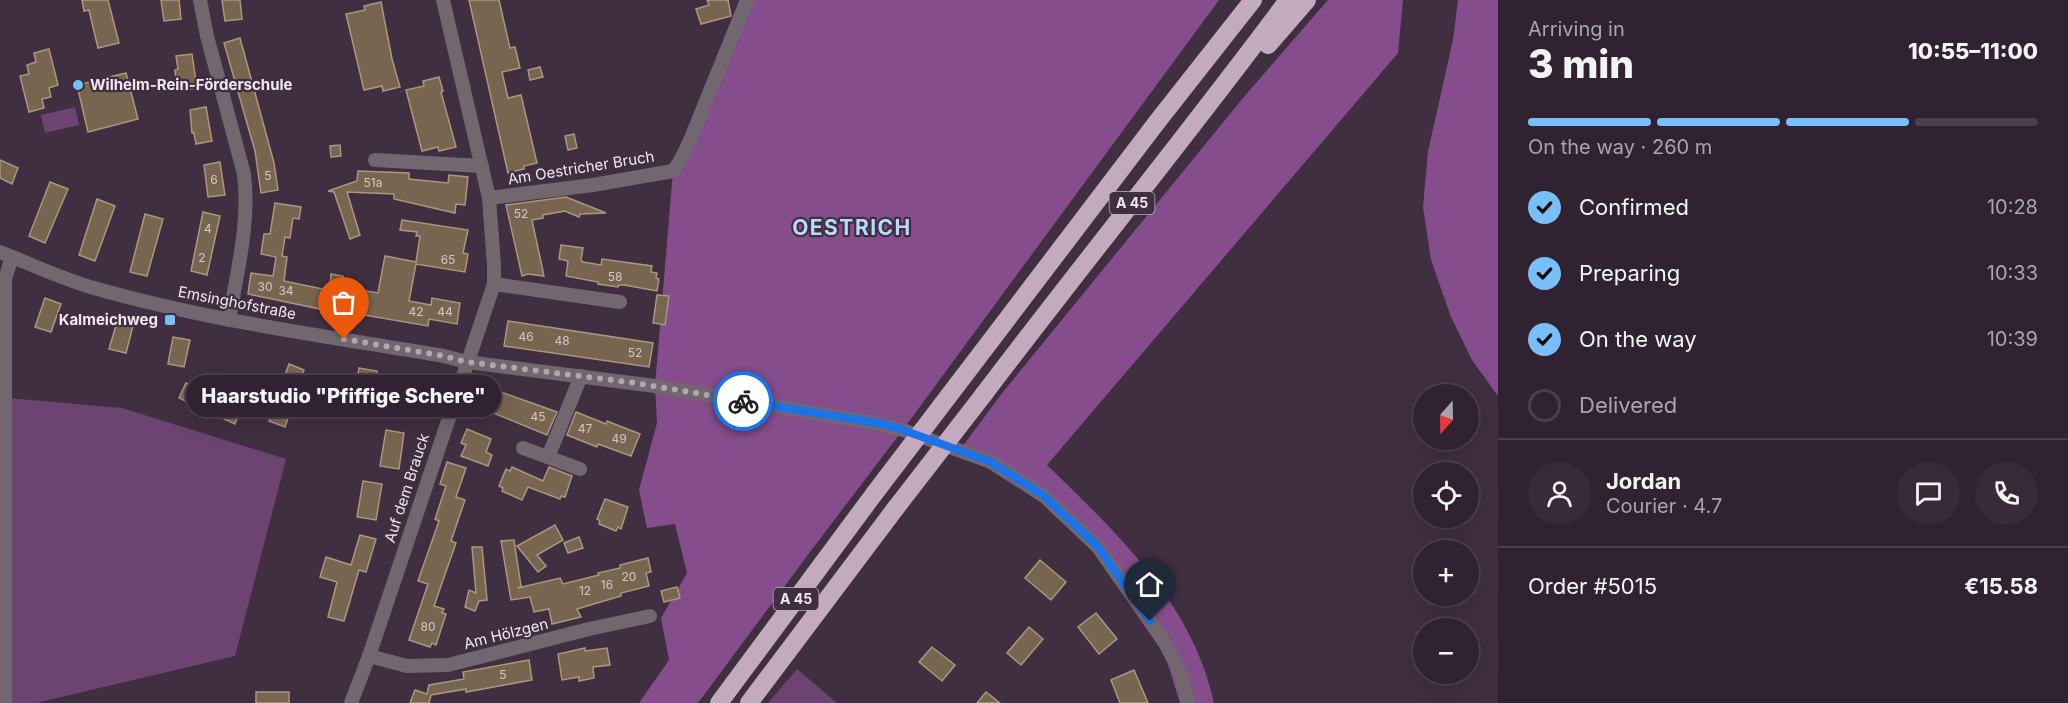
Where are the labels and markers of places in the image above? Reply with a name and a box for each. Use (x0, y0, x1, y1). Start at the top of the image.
place label: Wilhelm-Rein-Förderschule (90, 75, 293, 94)
marker: Wilhelm-Rein-Förderschule (71, 78, 85, 92)
pin (318, 277, 369, 339)
place label: Kalmeichweg (59, 310, 158, 329)
marker: Kalmeichweg (163, 313, 177, 327)
callout: Haarstudio "Pfiffige Schere" (186, 375, 502, 417)
pin (1124, 559, 1175, 621)

